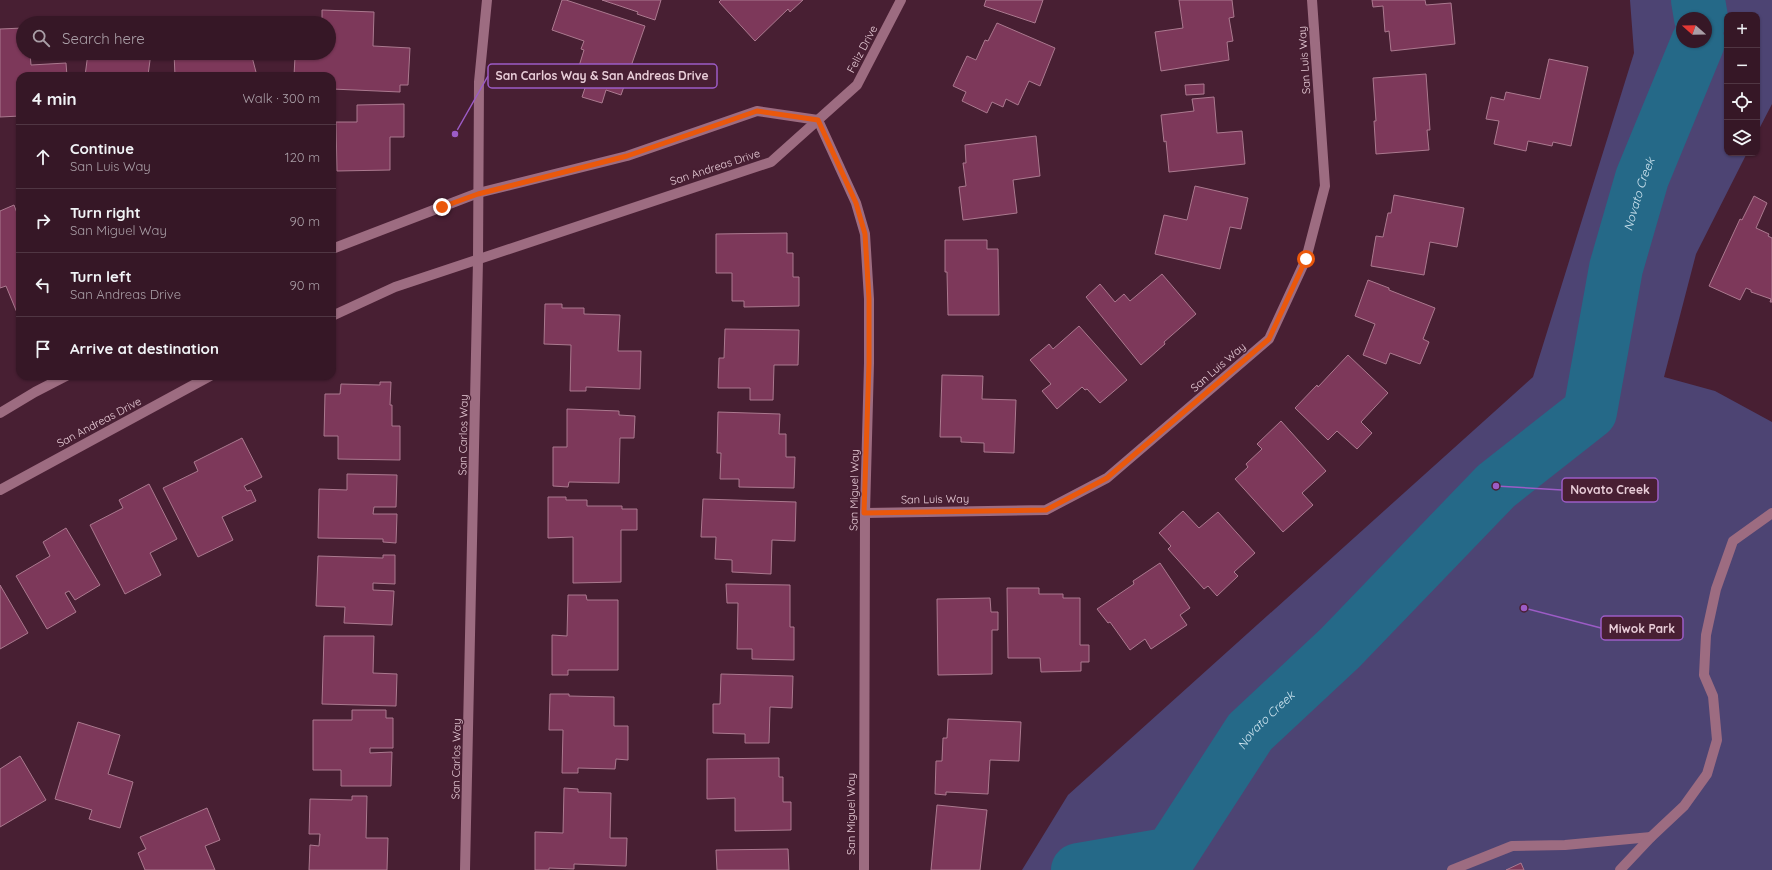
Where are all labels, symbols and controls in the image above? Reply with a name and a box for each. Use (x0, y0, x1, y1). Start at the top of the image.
north arrow (1676, 12, 1712, 48)
map controls (1724, 12, 1760, 156)
button: + (1724, 12, 1760, 48)
search box (16, 16, 336, 60)
street label: Feliz Drive (844, 23, 880, 75)
street label: San Luis Way (1295, 25, 1313, 95)
icon: search (30, 27, 52, 49)
text: Search here (62, 29, 145, 48)
button: − (1724, 48, 1760, 84)
callout: San Carlos Way & San Andreas Drive (488, 64, 717, 88)
text: San Carlos Way & San Andreas Drive (496, 68, 708, 83)
button: locate (1724, 84, 1760, 120)
text: 4 min (32, 88, 77, 109)
text: Walk · 300 m (242, 90, 320, 106)
button: layers (1724, 120, 1760, 156)
text: Continue (70, 139, 134, 158)
icon: ahead (32, 146, 54, 168)
street label: San Andreas Drive (668, 146, 762, 188)
text: 120 m (285, 149, 320, 165)
water label: Novato Creek (1620, 154, 1658, 232)
text: San Luis Way (70, 158, 151, 174)
route end (433, 198, 451, 216)
text: Turn right (70, 203, 141, 222)
icon: right (32, 210, 54, 232)
text: 90 m (290, 213, 320, 229)
text: San Miguel Way (70, 222, 167, 238)
route start (1297, 250, 1315, 268)
text: Turn left (70, 267, 132, 286)
icon: left (32, 274, 54, 296)
text: 90 m (290, 277, 320, 293)
text: San Andreas Drive (70, 286, 181, 302)
icon: arrive (32, 338, 54, 360)
text: Arrive at destination (70, 339, 219, 358)
street label: San Luis Way (1188, 339, 1248, 395)
street label: San Andreas Drive (54, 394, 144, 450)
street label: San Carlos Way (455, 394, 471, 476)
street label: San Miguel Way (846, 449, 862, 531)
callout: Novato Creek (1562, 478, 1658, 502)
text: Novato Creek (1570, 482, 1650, 497)
street label: San Luis Way (901, 491, 969, 507)
callout: Miwok Park (1601, 616, 1683, 640)
text: Miwok Park (1609, 621, 1675, 636)
water label: Novato Creek (1233, 686, 1298, 752)
street label: San Carlos Way (448, 718, 464, 800)
street label: San Miguel Way (844, 773, 858, 855)

